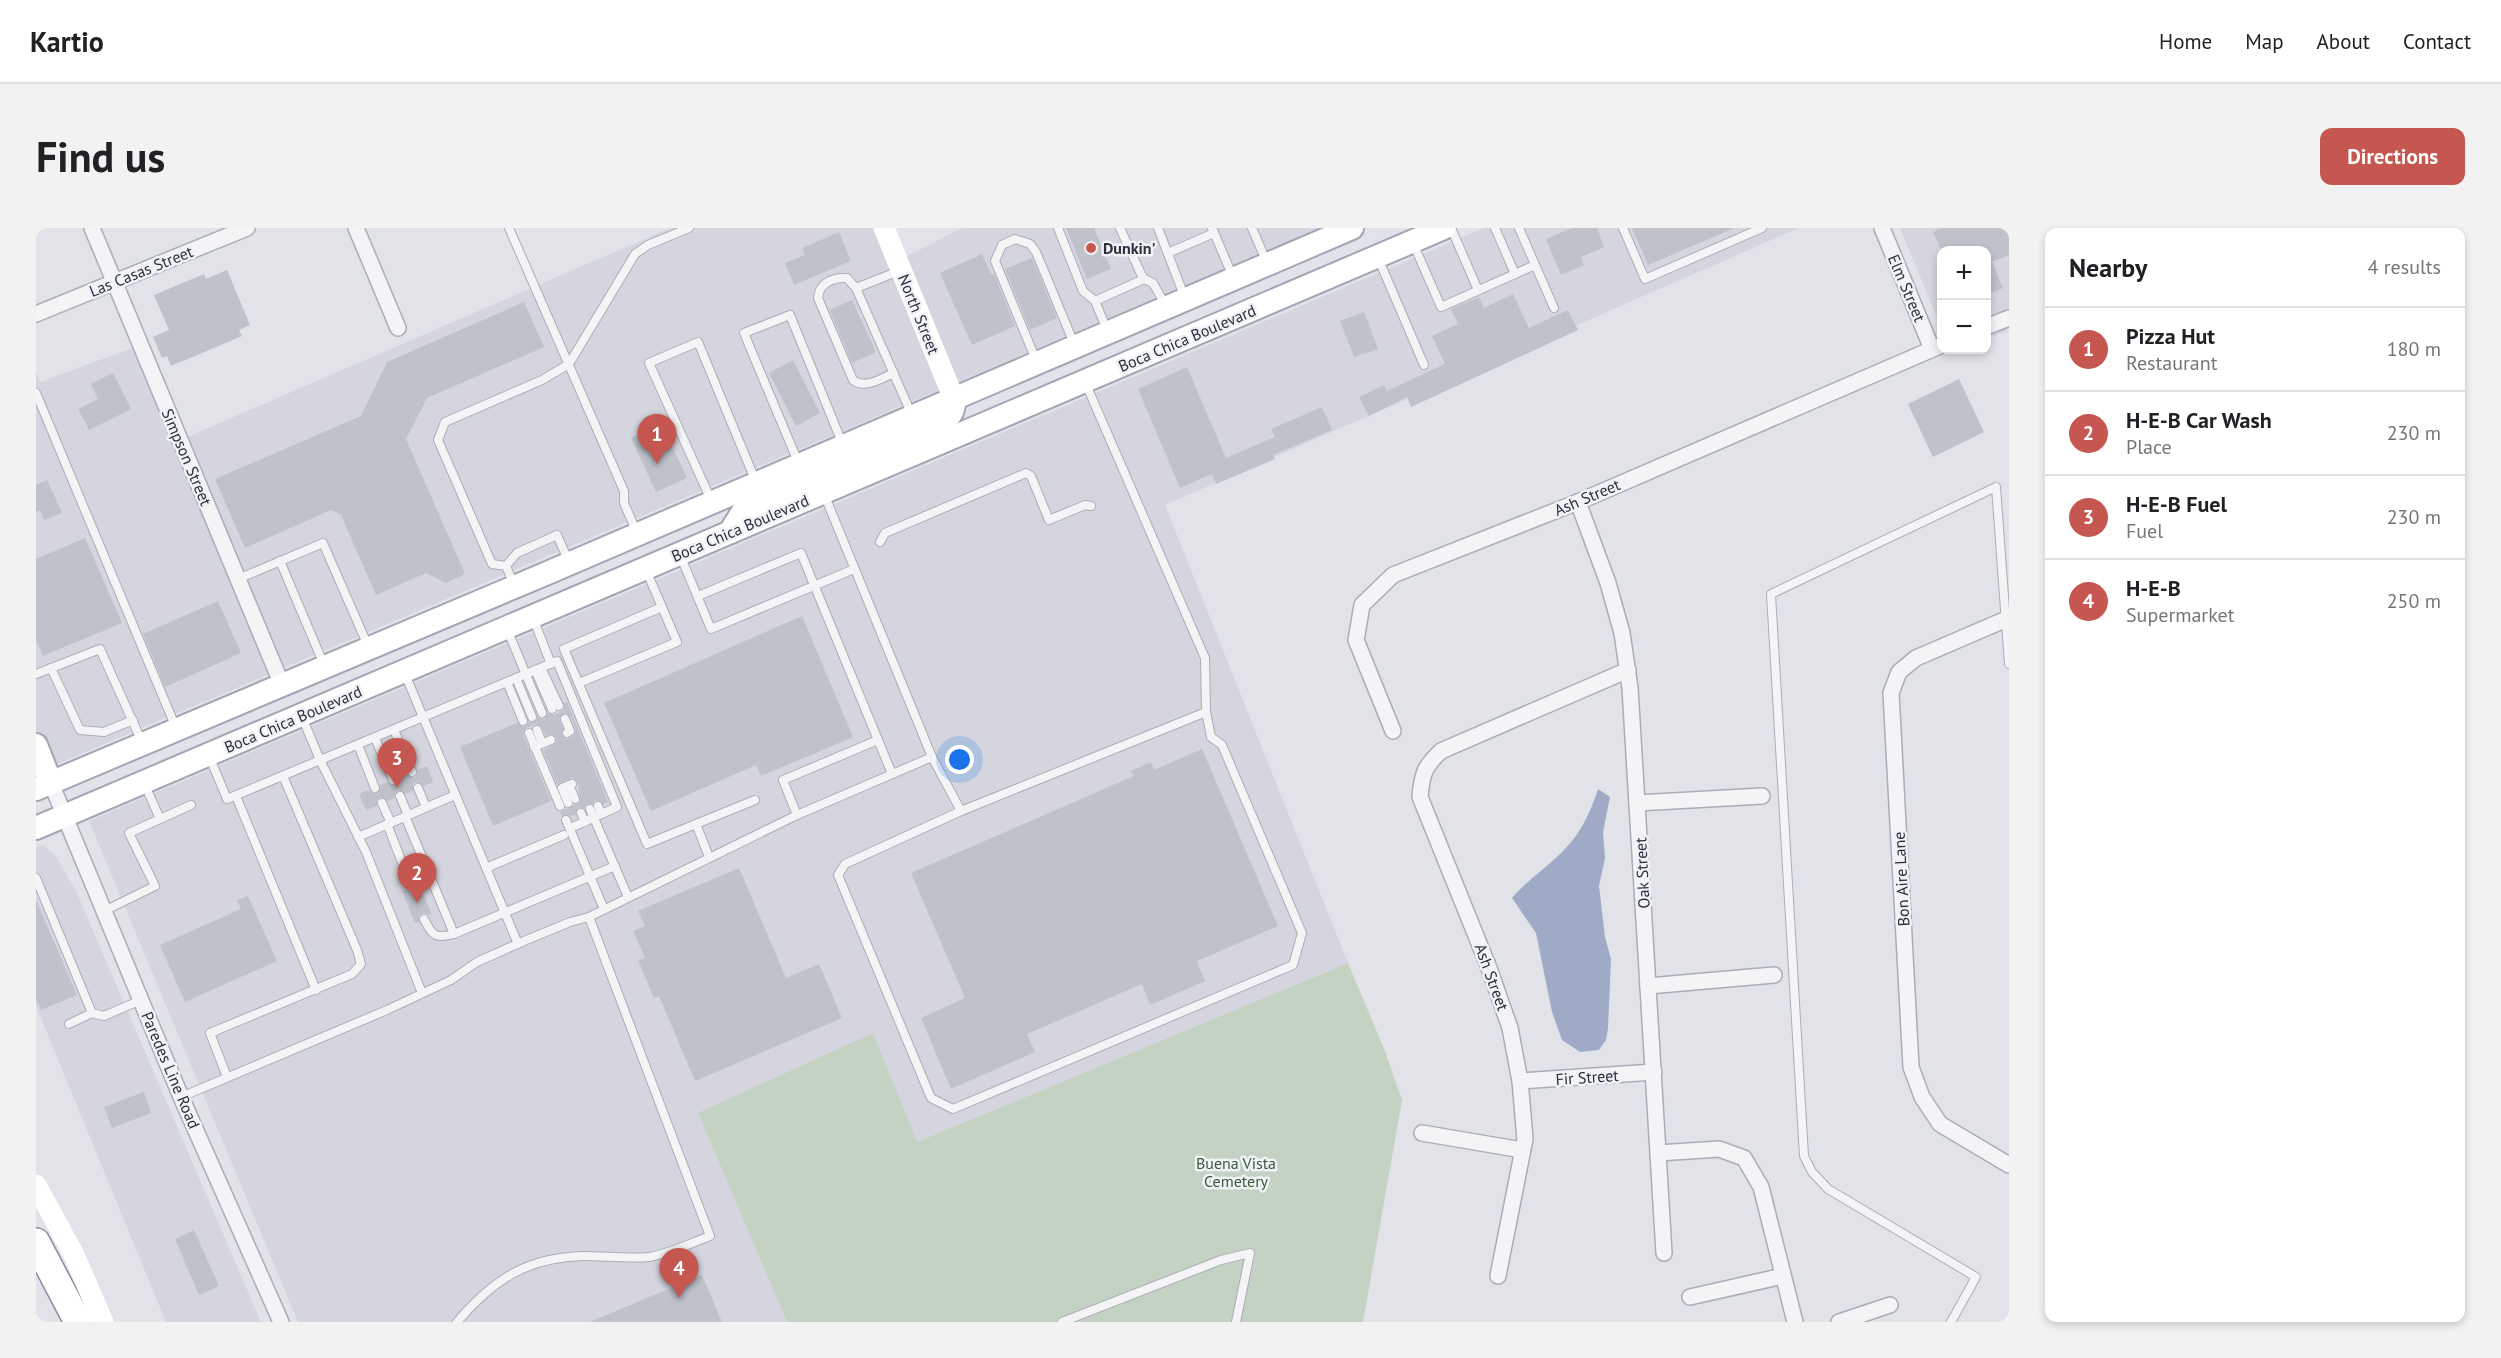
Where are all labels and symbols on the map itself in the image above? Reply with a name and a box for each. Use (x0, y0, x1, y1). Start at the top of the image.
place label: Dunkin' (1103, 238, 1156, 258)
street label: Las Casas Street (86, 241, 196, 301)
marker: Dunkin' (1084, 241, 1098, 255)
street label: Elm Street (1884, 251, 1930, 325)
street label: North Street (894, 271, 944, 357)
street label: Boca Chica Boulevard (1115, 300, 1259, 376)
street label: Simpson Street (158, 405, 217, 509)
pin: 1 (638, 414, 676, 464)
street label: Ash Street (1551, 474, 1624, 520)
street label: Boca Chica Boulevard (668, 490, 812, 566)
street label: Boca Chica Boulevard (221, 681, 365, 757)
pin: 3 (378, 738, 416, 788)
your location (945, 745, 974, 774)
street label: Bon Aire Lane (1889, 831, 1913, 927)
street label: Oak Street (1630, 836, 1654, 909)
pin: 2 (398, 854, 436, 903)
street label: Ash Street (1471, 941, 1514, 1014)
street label: Paredes Line Road (137, 1008, 205, 1132)
street label: Fir Street (1555, 1065, 1620, 1089)
park label: Buena Vista Cemetery (1196, 1153, 1276, 1191)
pin: 4 (660, 1248, 698, 1298)

